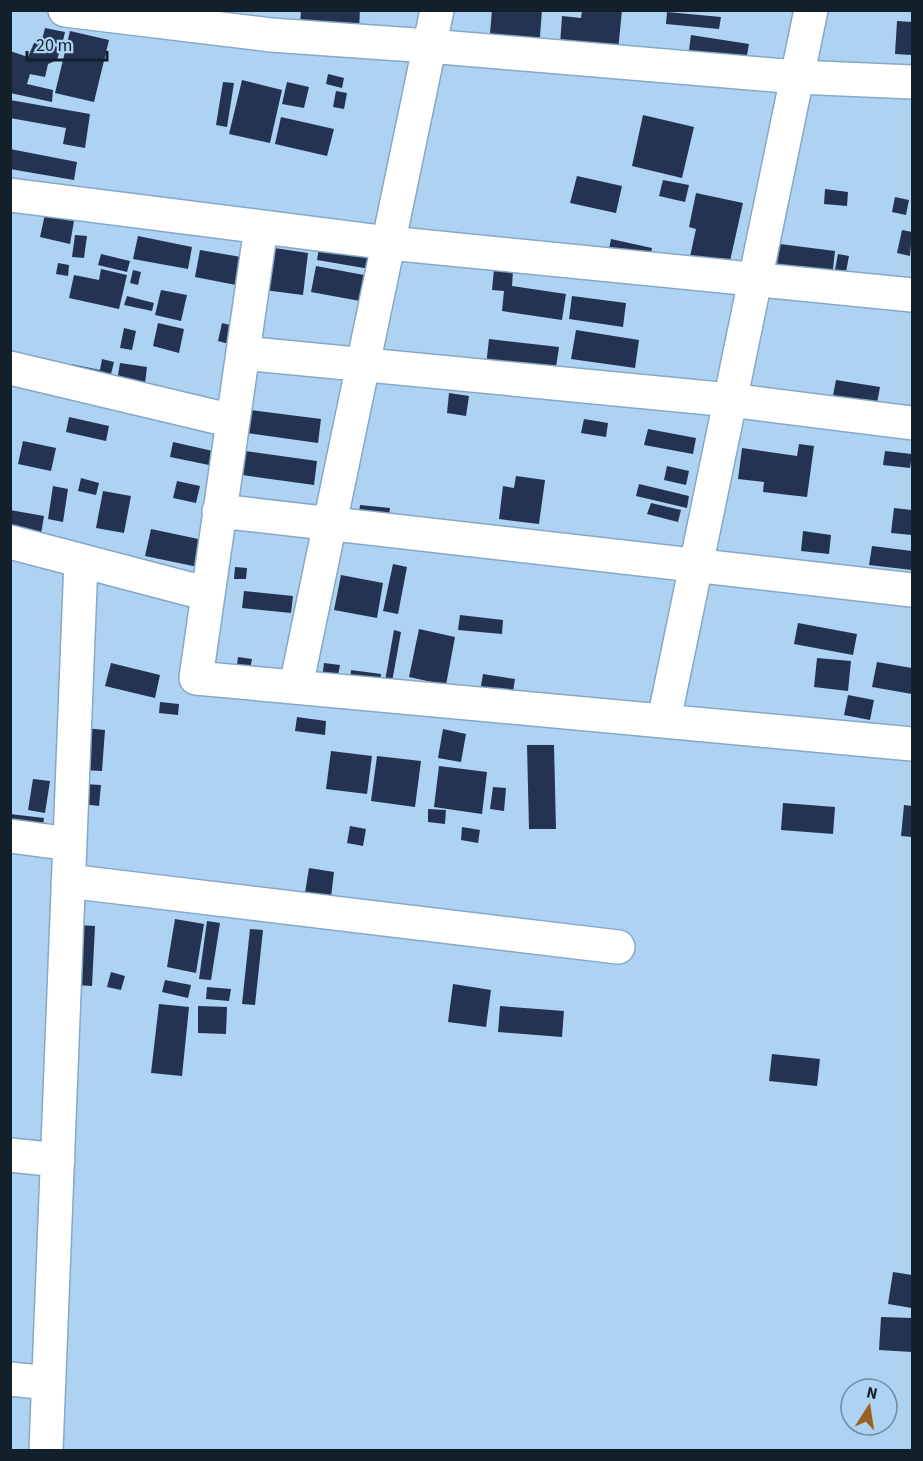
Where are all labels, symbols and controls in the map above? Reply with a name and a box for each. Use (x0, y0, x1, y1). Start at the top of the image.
scale bar (27, 24, 106, 62)
text: 20 m (36, 33, 72, 58)
north arrow (839, 1377, 899, 1437)
text: N (864, 1381, 879, 1405)

